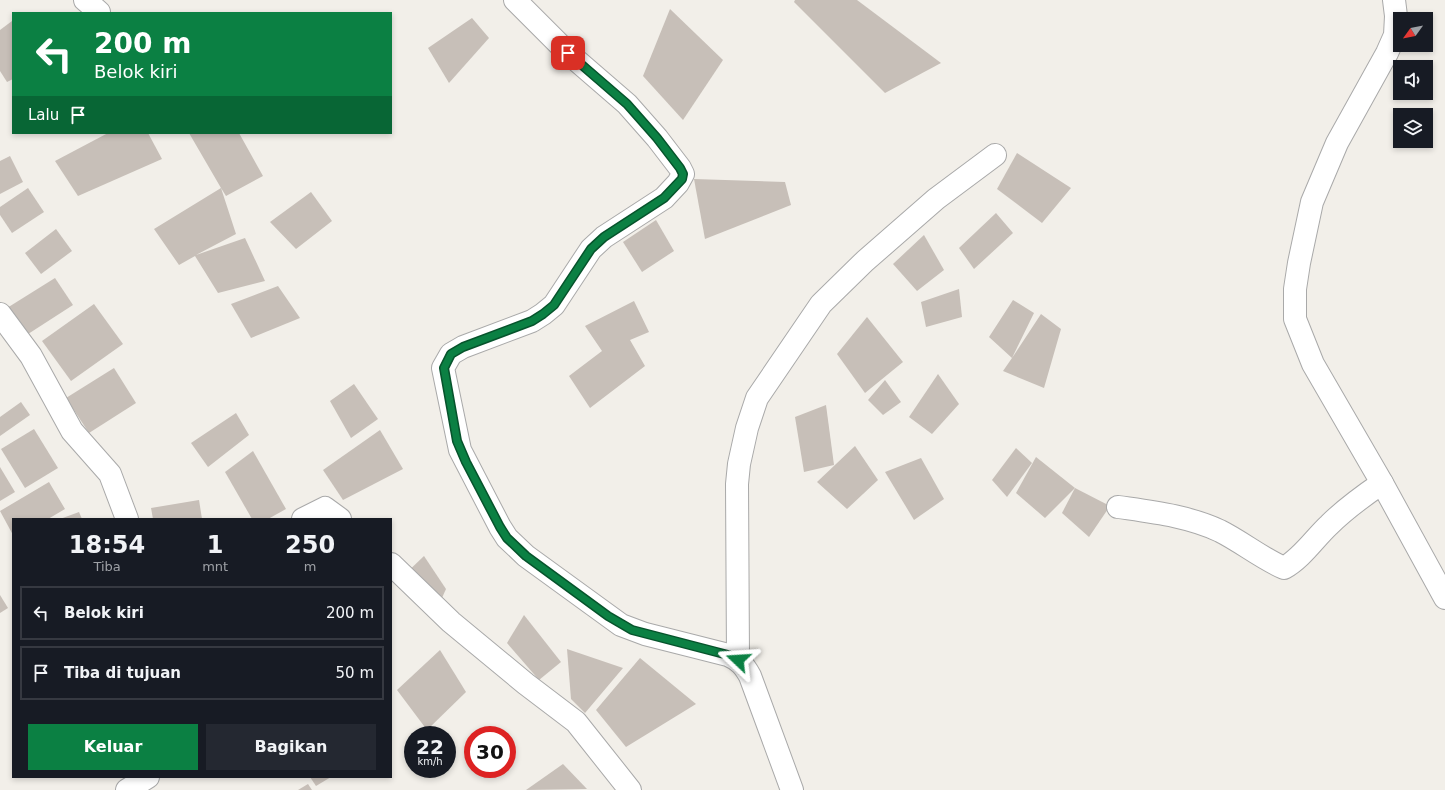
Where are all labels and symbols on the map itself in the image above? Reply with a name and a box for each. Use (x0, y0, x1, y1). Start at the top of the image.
north arrow (1393, 12, 1433, 52)
pin (551, 36, 585, 70)
position arrow (717, 639, 759, 681)
speed limit sign: 30 (464, 726, 516, 778)

